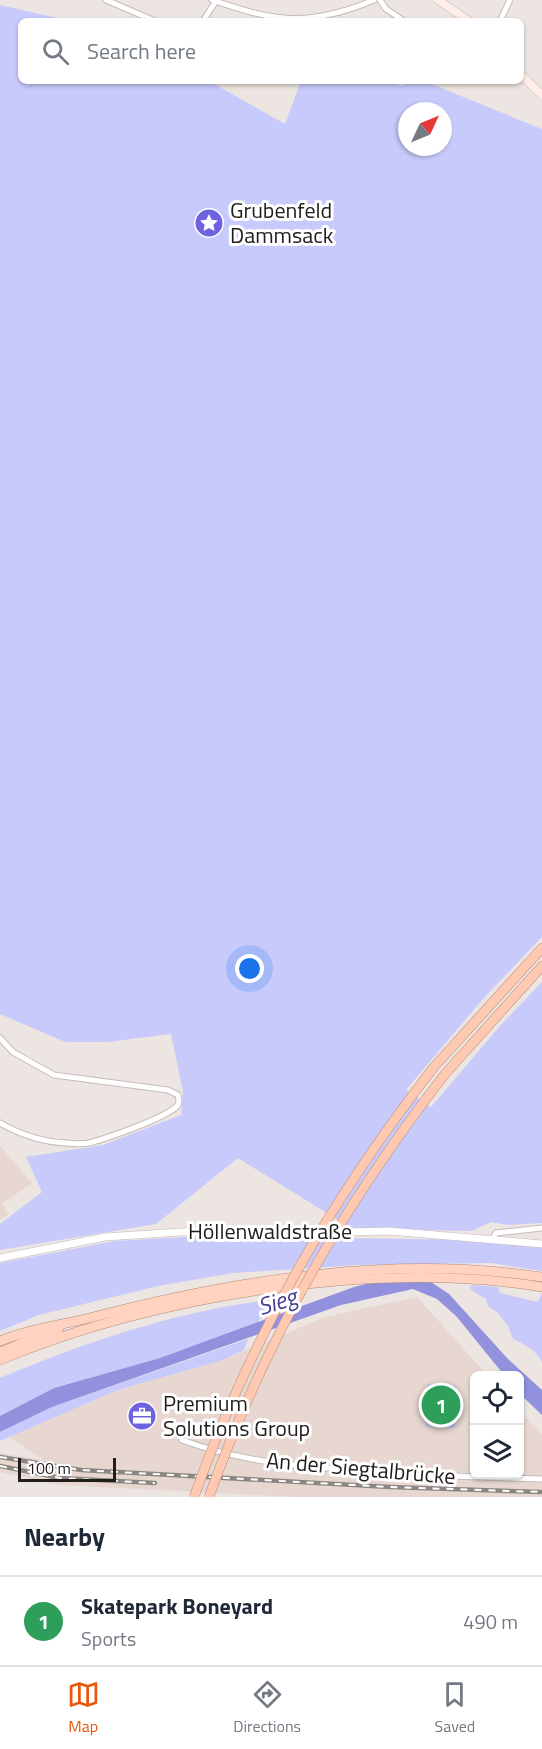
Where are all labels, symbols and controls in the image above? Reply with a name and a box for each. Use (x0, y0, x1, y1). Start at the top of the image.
search box (18, 18, 524, 84)
text: Search here (87, 34, 196, 68)
icon: search (39, 35, 72, 68)
north arrow (398, 102, 452, 156)
place label: Grubenfeld Dammsack (230, 193, 334, 252)
place icon: Grubenfeld Dammsack (193, 207, 225, 239)
your location (235, 954, 264, 983)
street label: Höllenwaldstraße (188, 1214, 352, 1248)
water label: Sieg (253, 1277, 304, 1324)
map controls (470, 1371, 524, 1479)
button: locate (470, 1371, 524, 1425)
pin: 1 (422, 1382, 460, 1428)
place label: Premium Solutions Group (163, 1386, 310, 1445)
office icon: Premium Solutions Group (126, 1400, 158, 1432)
button: layers (470, 1425, 524, 1479)
street label: An der Siegtalbrücke (265, 1443, 457, 1493)
scale bar (18, 1455, 116, 1482)
text: 100 m (27, 1456, 71, 1480)
text: Nearby (24, 1517, 105, 1556)
text: Skatepark Boneyard (81, 1589, 273, 1623)
text: 1 (38, 1606, 49, 1637)
text: 490 m (463, 1606, 518, 1637)
text: Sports (81, 1623, 136, 1654)
tab: Map (67, 1678, 100, 1738)
tab: Directions (233, 1678, 301, 1738)
tab: Saved (435, 1678, 475, 1738)

